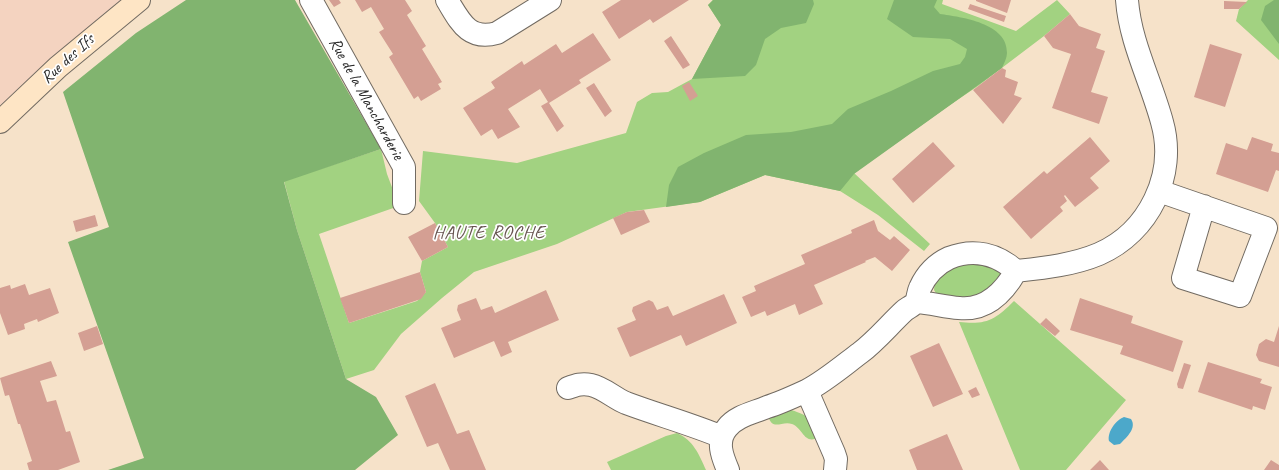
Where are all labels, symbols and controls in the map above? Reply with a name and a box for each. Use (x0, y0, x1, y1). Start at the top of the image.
street label: Rue des Ifs (37, 30, 99, 88)
street label: Rue de la Mancharderie (324, 34, 408, 164)
district label: HAUTE ROCHE (432, 222, 546, 244)

